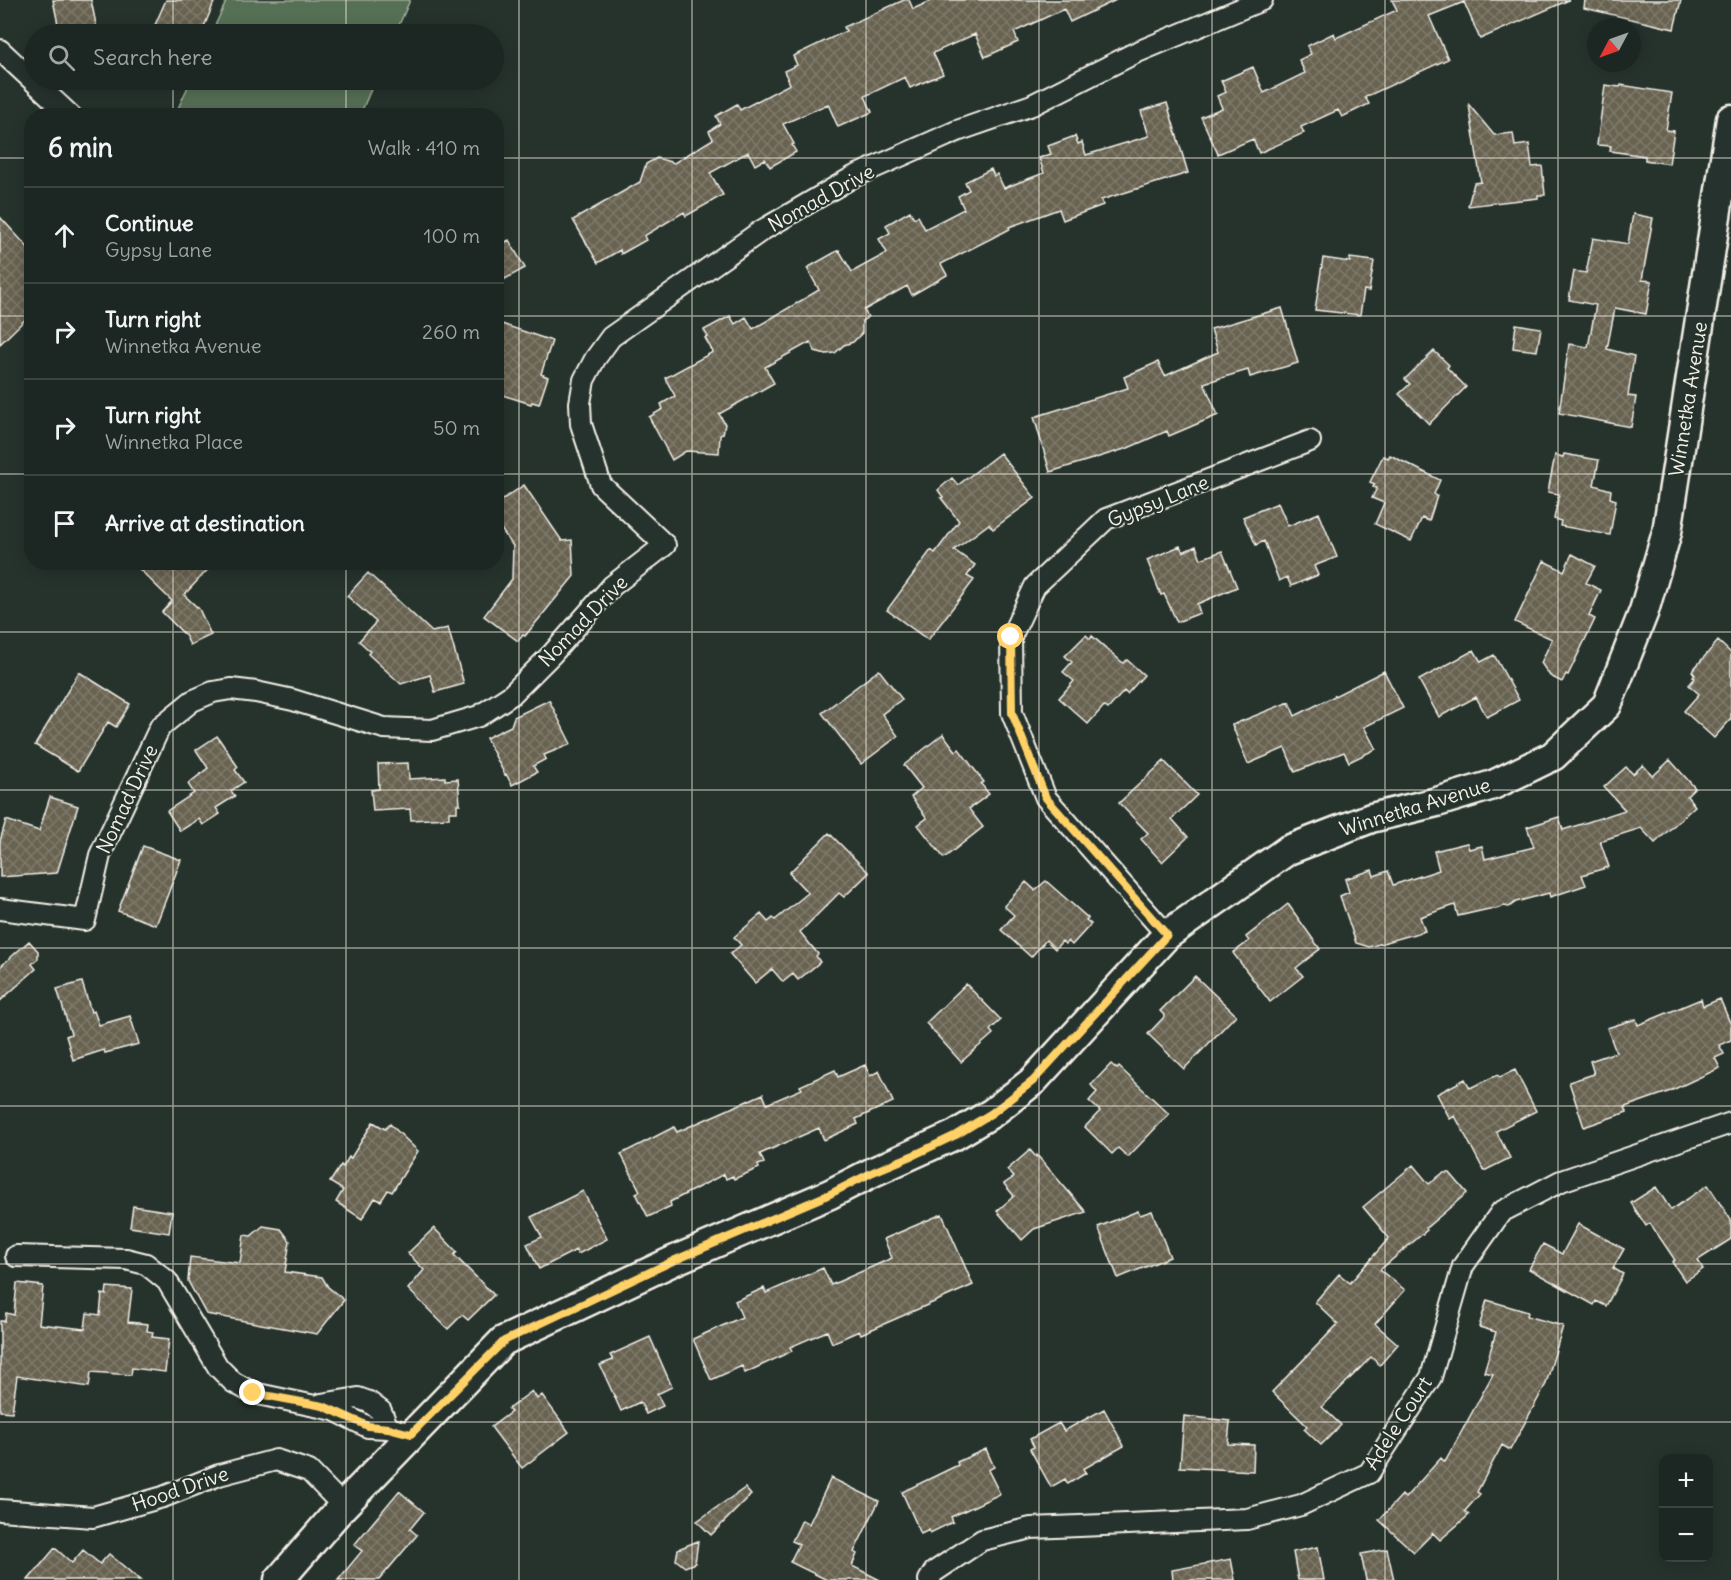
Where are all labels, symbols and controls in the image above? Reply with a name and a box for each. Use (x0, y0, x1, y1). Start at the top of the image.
north arrow (1587, 18, 1641, 72)
search box (24, 24, 504, 90)
icon: search (45, 41, 78, 74)
text: Search here (93, 43, 212, 71)
text: 6 min (48, 131, 113, 164)
text: Walk · 410 m (368, 135, 480, 160)
street label: Nomad Drive (763, 158, 878, 237)
text: Continue (105, 209, 194, 237)
icon: ahead (48, 219, 81, 252)
text: 100 m (423, 223, 480, 248)
text: Gypsy Lane (105, 237, 212, 262)
text: Turn right (105, 305, 201, 333)
icon: right (48, 315, 81, 348)
text: 260 m (422, 319, 480, 344)
street label: Winnetka Avenue (1663, 320, 1712, 478)
text: Winnetka Avenue (105, 333, 262, 358)
text: Turn right (105, 401, 201, 429)
icon: right (48, 411, 81, 444)
text: 50 m (433, 415, 480, 440)
text: Winnetka Place (105, 429, 243, 454)
street label: Gypsy Lane (1104, 469, 1212, 532)
icon: arrive (48, 507, 81, 540)
text: Arrive at destination (105, 509, 305, 537)
street label: Nomad Drive (533, 570, 632, 672)
route start (997, 623, 1023, 649)
street label: Nomad Drive (90, 740, 163, 857)
street label: Winnetka Avenue (1336, 772, 1493, 841)
street label: Adele Court (1358, 1371, 1437, 1474)
route end (239, 1379, 265, 1405)
map controls (1659, 1454, 1713, 1562)
button: + (1659, 1454, 1713, 1508)
street label: Hood Drive (128, 1460, 232, 1517)
button: − (1659, 1508, 1713, 1562)

